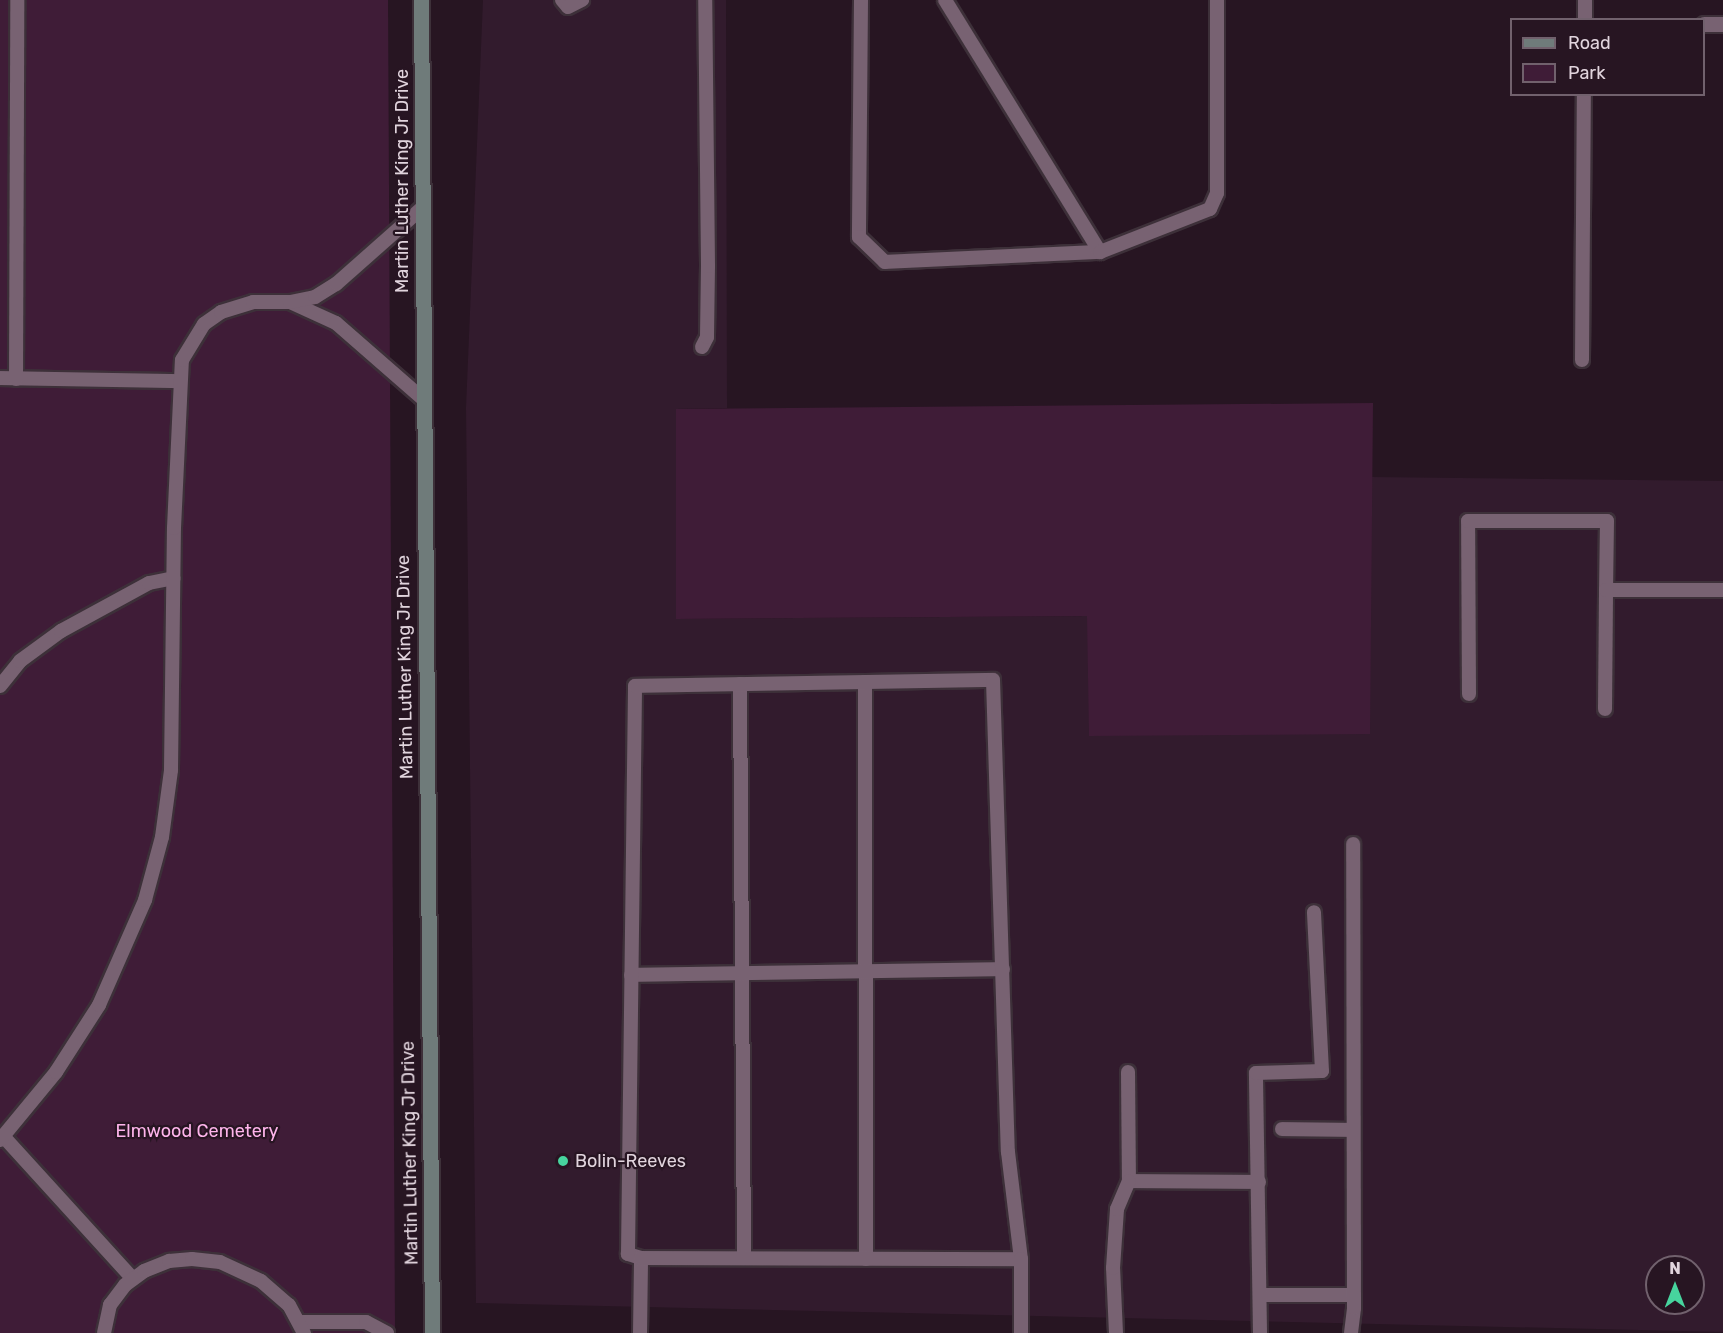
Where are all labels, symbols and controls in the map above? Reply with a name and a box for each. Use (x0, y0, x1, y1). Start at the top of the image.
legend (1510, 18, 1705, 96)
text: Road (1568, 32, 1611, 54)
text: Park (1568, 62, 1605, 84)
street label: Martin Luther King Jr Drive (391, 68, 413, 294)
street label: Martin Luther King Jr Drive (392, 554, 418, 780)
street label: Martin Luther King Jr Drive (397, 1040, 423, 1266)
park label: Elmwood Cemetery (115, 1120, 279, 1142)
place label: Bolin-Reeves (575, 1150, 686, 1172)
marker: Bolin-Reeves (556, 1154, 570, 1168)
north arrow (1645, 1255, 1705, 1315)
text: N (1669, 1259, 1681, 1278)

